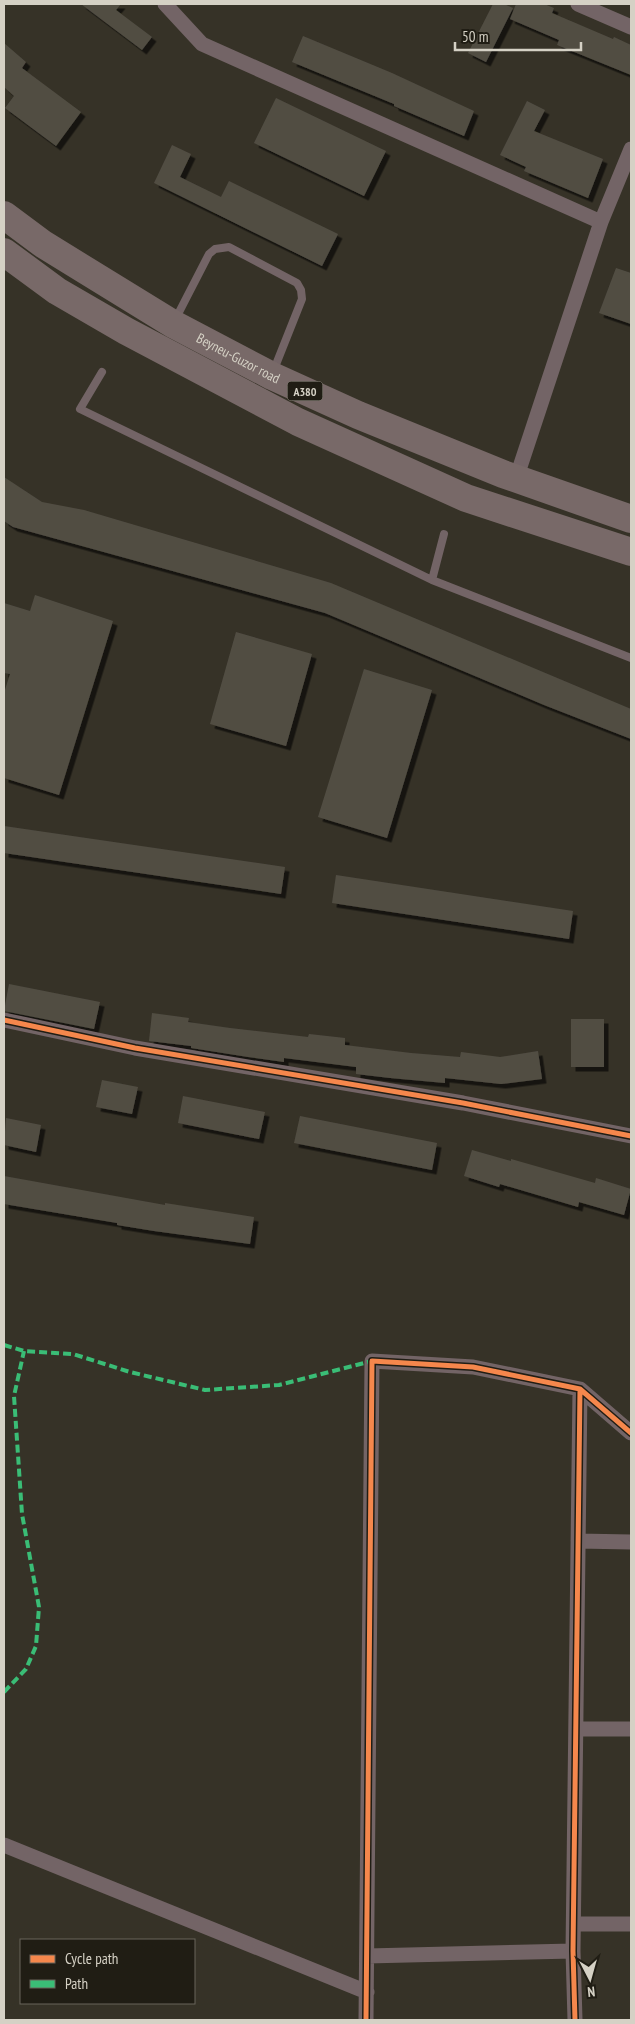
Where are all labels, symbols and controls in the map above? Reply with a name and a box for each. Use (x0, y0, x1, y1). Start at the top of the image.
scale bar (455, 20, 581, 52)
text: 50 m (462, 27, 488, 46)
street label: Beyneu-Guzor road (193, 329, 283, 387)
road number: A380 (288, 382, 322, 401)
legend (20, 1939, 195, 2004)
text: Cycle path (65, 1949, 118, 1968)
north arrow (565, 1954, 615, 2004)
text: Path (65, 1974, 88, 1993)
text: N (587, 1983, 596, 2001)

